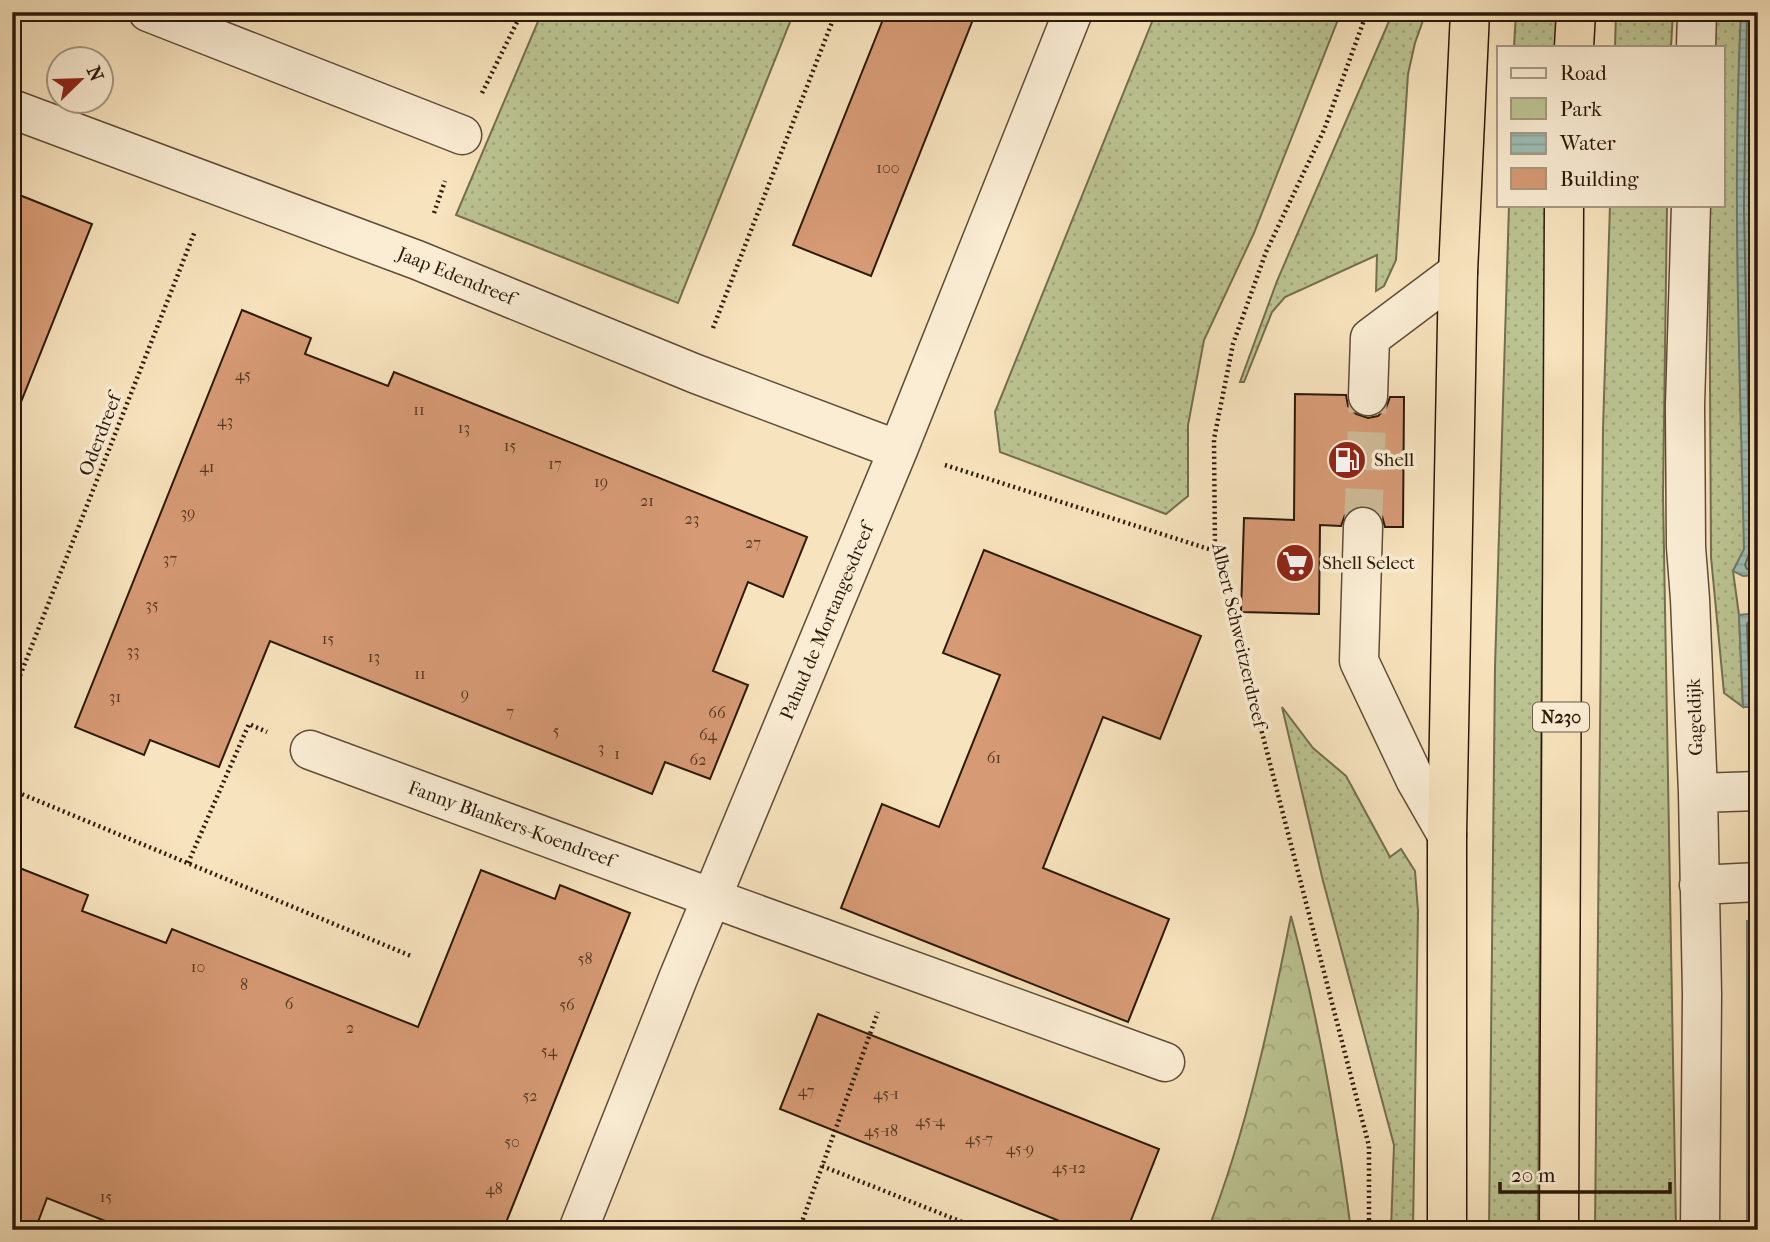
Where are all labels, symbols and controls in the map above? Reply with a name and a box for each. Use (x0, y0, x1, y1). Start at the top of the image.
north arrow (46, 46, 116, 116)
legend (1497, 46, 1724, 206)
text: Road (1560, 61, 1607, 85)
text: N (82, 63, 108, 85)
text: Park (1560, 97, 1602, 121)
text: Water (1559, 131, 1616, 155)
house number: 100 (876, 158, 900, 177)
text: Building (1560, 167, 1639, 191)
street label: Jaap Edendreef (392, 242, 521, 311)
house number: 45 (235, 365, 251, 384)
street label: Oderdreef (74, 387, 127, 479)
house number: 11 (413, 400, 425, 419)
house number: 43 (217, 411, 233, 430)
house number: 13 (458, 418, 470, 437)
house number: 15 (504, 436, 516, 455)
fuel station icon: Shell (1326, 439, 1368, 481)
place label: Shell (1374, 449, 1414, 471)
house number: 17 (548, 454, 562, 473)
house number: 41 (199, 457, 215, 476)
house number: 19 (594, 472, 608, 491)
house number: 21 (640, 491, 654, 510)
house number: 39 (181, 503, 195, 522)
house number: 23 (685, 509, 699, 528)
street label: Pahud de Mortangesdreef (776, 517, 880, 723)
house number: 27 (745, 533, 761, 552)
street label: Albert Schweitzerdreef (1207, 540, 1272, 733)
supermarket icon: Shell Select (1274, 542, 1316, 584)
house number: 37 (163, 549, 177, 568)
place label: Shell Select (1322, 552, 1415, 574)
house number: 35 (145, 595, 159, 614)
house number: 15 (322, 629, 334, 648)
house number: 33 (126, 641, 140, 660)
house number: 13 (368, 647, 380, 666)
house number: 11 (414, 664, 426, 683)
street label: Gageldijk (1683, 678, 1707, 756)
house number: 9 (461, 684, 469, 703)
house number: 31 (109, 687, 121, 706)
house number: 7 (506, 702, 514, 721)
road number: N230 (1533, 702, 1589, 732)
house number: 66 (708, 703, 726, 722)
house number: 5 (553, 721, 560, 740)
house number: 64 (699, 725, 718, 744)
house number: 3 (598, 738, 604, 757)
house number: 1 (614, 744, 620, 763)
house number: 61 (987, 748, 1001, 767)
house number: 62 (690, 750, 706, 769)
street label: Fanny Blankers-Koendreef (405, 776, 621, 873)
house number: 58 (578, 949, 592, 968)
house number: 10 (191, 957, 205, 976)
house number: 8 (240, 975, 248, 994)
house number: 6 (285, 994, 294, 1013)
house number: 56 (559, 995, 575, 1014)
house number: 2 (346, 1018, 354, 1037)
house number: 54 (541, 1041, 558, 1060)
house number: 47 (798, 1081, 815, 1100)
house number: 45-1 (873, 1084, 899, 1103)
house number: 52 (522, 1086, 538, 1105)
house number: 45-4 (915, 1111, 945, 1130)
house number: 45-18 (864, 1121, 898, 1140)
house number: 45-7 (965, 1129, 993, 1148)
house number: 50 (504, 1132, 520, 1151)
house number: 45-9 (1006, 1139, 1034, 1158)
scale bar (1500, 1151, 1670, 1195)
house number: 45-12 (1052, 1158, 1086, 1177)
text: 20 m (1511, 1163, 1556, 1187)
house number: 48 (485, 1179, 503, 1198)
house number: 15 (100, 1187, 112, 1206)

